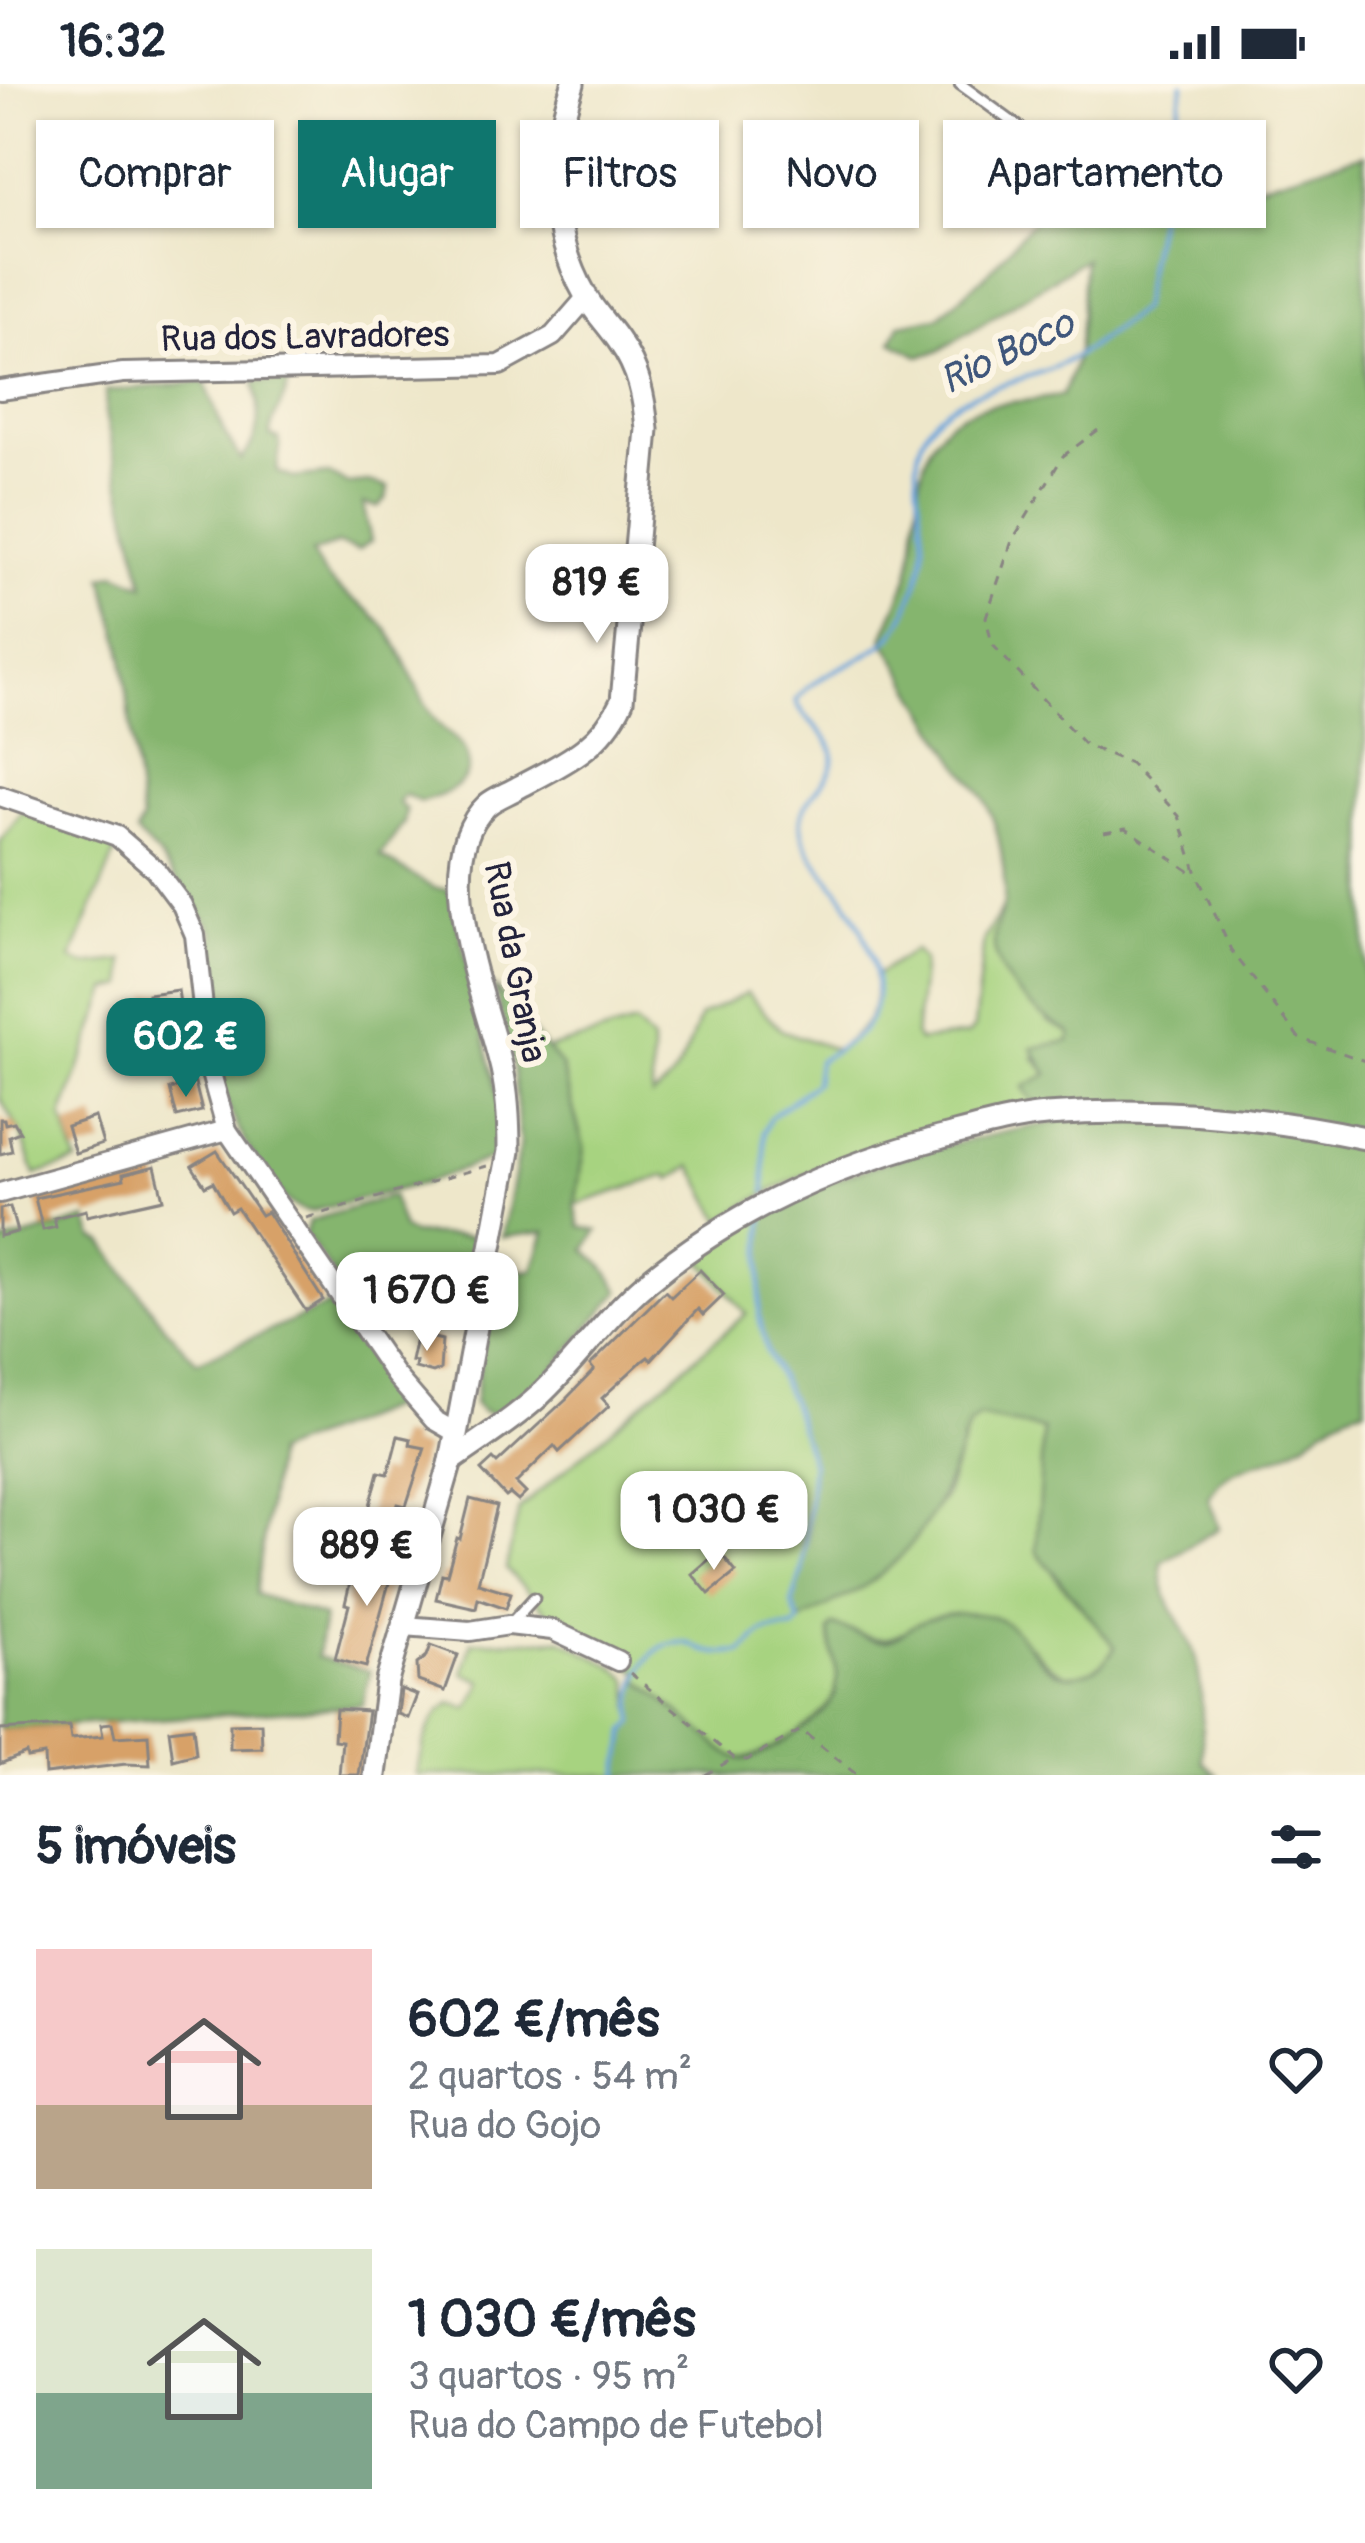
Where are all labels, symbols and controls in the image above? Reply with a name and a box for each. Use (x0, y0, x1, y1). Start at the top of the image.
text: 16:32 (60, 14, 166, 70)
chip: Comprar (36, 120, 274, 228)
chip: Alugar (298, 120, 496, 228)
chip: Filtros (520, 120, 719, 228)
chip: Novo (743, 120, 919, 228)
chip: Apartamento (943, 120, 1266, 228)
water label: Rio Boco (932, 297, 1085, 405)
street label: Rua dos Lavradores (160, 312, 450, 362)
pin: 819 € (513, 544, 681, 646)
text: 819 € (552, 558, 642, 607)
street label: Rua da Granja (474, 858, 556, 1066)
pin: 602 € (102, 998, 270, 1100)
text: 602 € (133, 1012, 239, 1061)
pin: 1 670 € (316, 1252, 538, 1354)
text: 1 670 € (363, 1266, 491, 1315)
pin: 1 030 € (603, 1471, 825, 1573)
text: 1 030 € (648, 1485, 780, 1534)
pin: 889 € (283, 1507, 451, 1609)
text: 889 € (320, 1521, 414, 1570)
icon: filters (1263, 1814, 1329, 1880)
text: 5 imóveis (36, 1815, 236, 1879)
text: 602 €/mês (408, 1988, 659, 2052)
icon: home (132, 1997, 276, 2141)
icon: heart (1263, 2036, 1329, 2102)
text: 2 quartos · 54 m² (408, 2052, 692, 2101)
text: Rua do Gojo (408, 2101, 601, 2150)
text: 1 030 €/mês (408, 2288, 695, 2352)
icon: home (132, 2297, 276, 2441)
icon: heart (1263, 2336, 1329, 2402)
text: 3 quartos · 95 m² (408, 2352, 689, 2401)
text: Rua do Campo de Futebol (408, 2401, 824, 2450)

